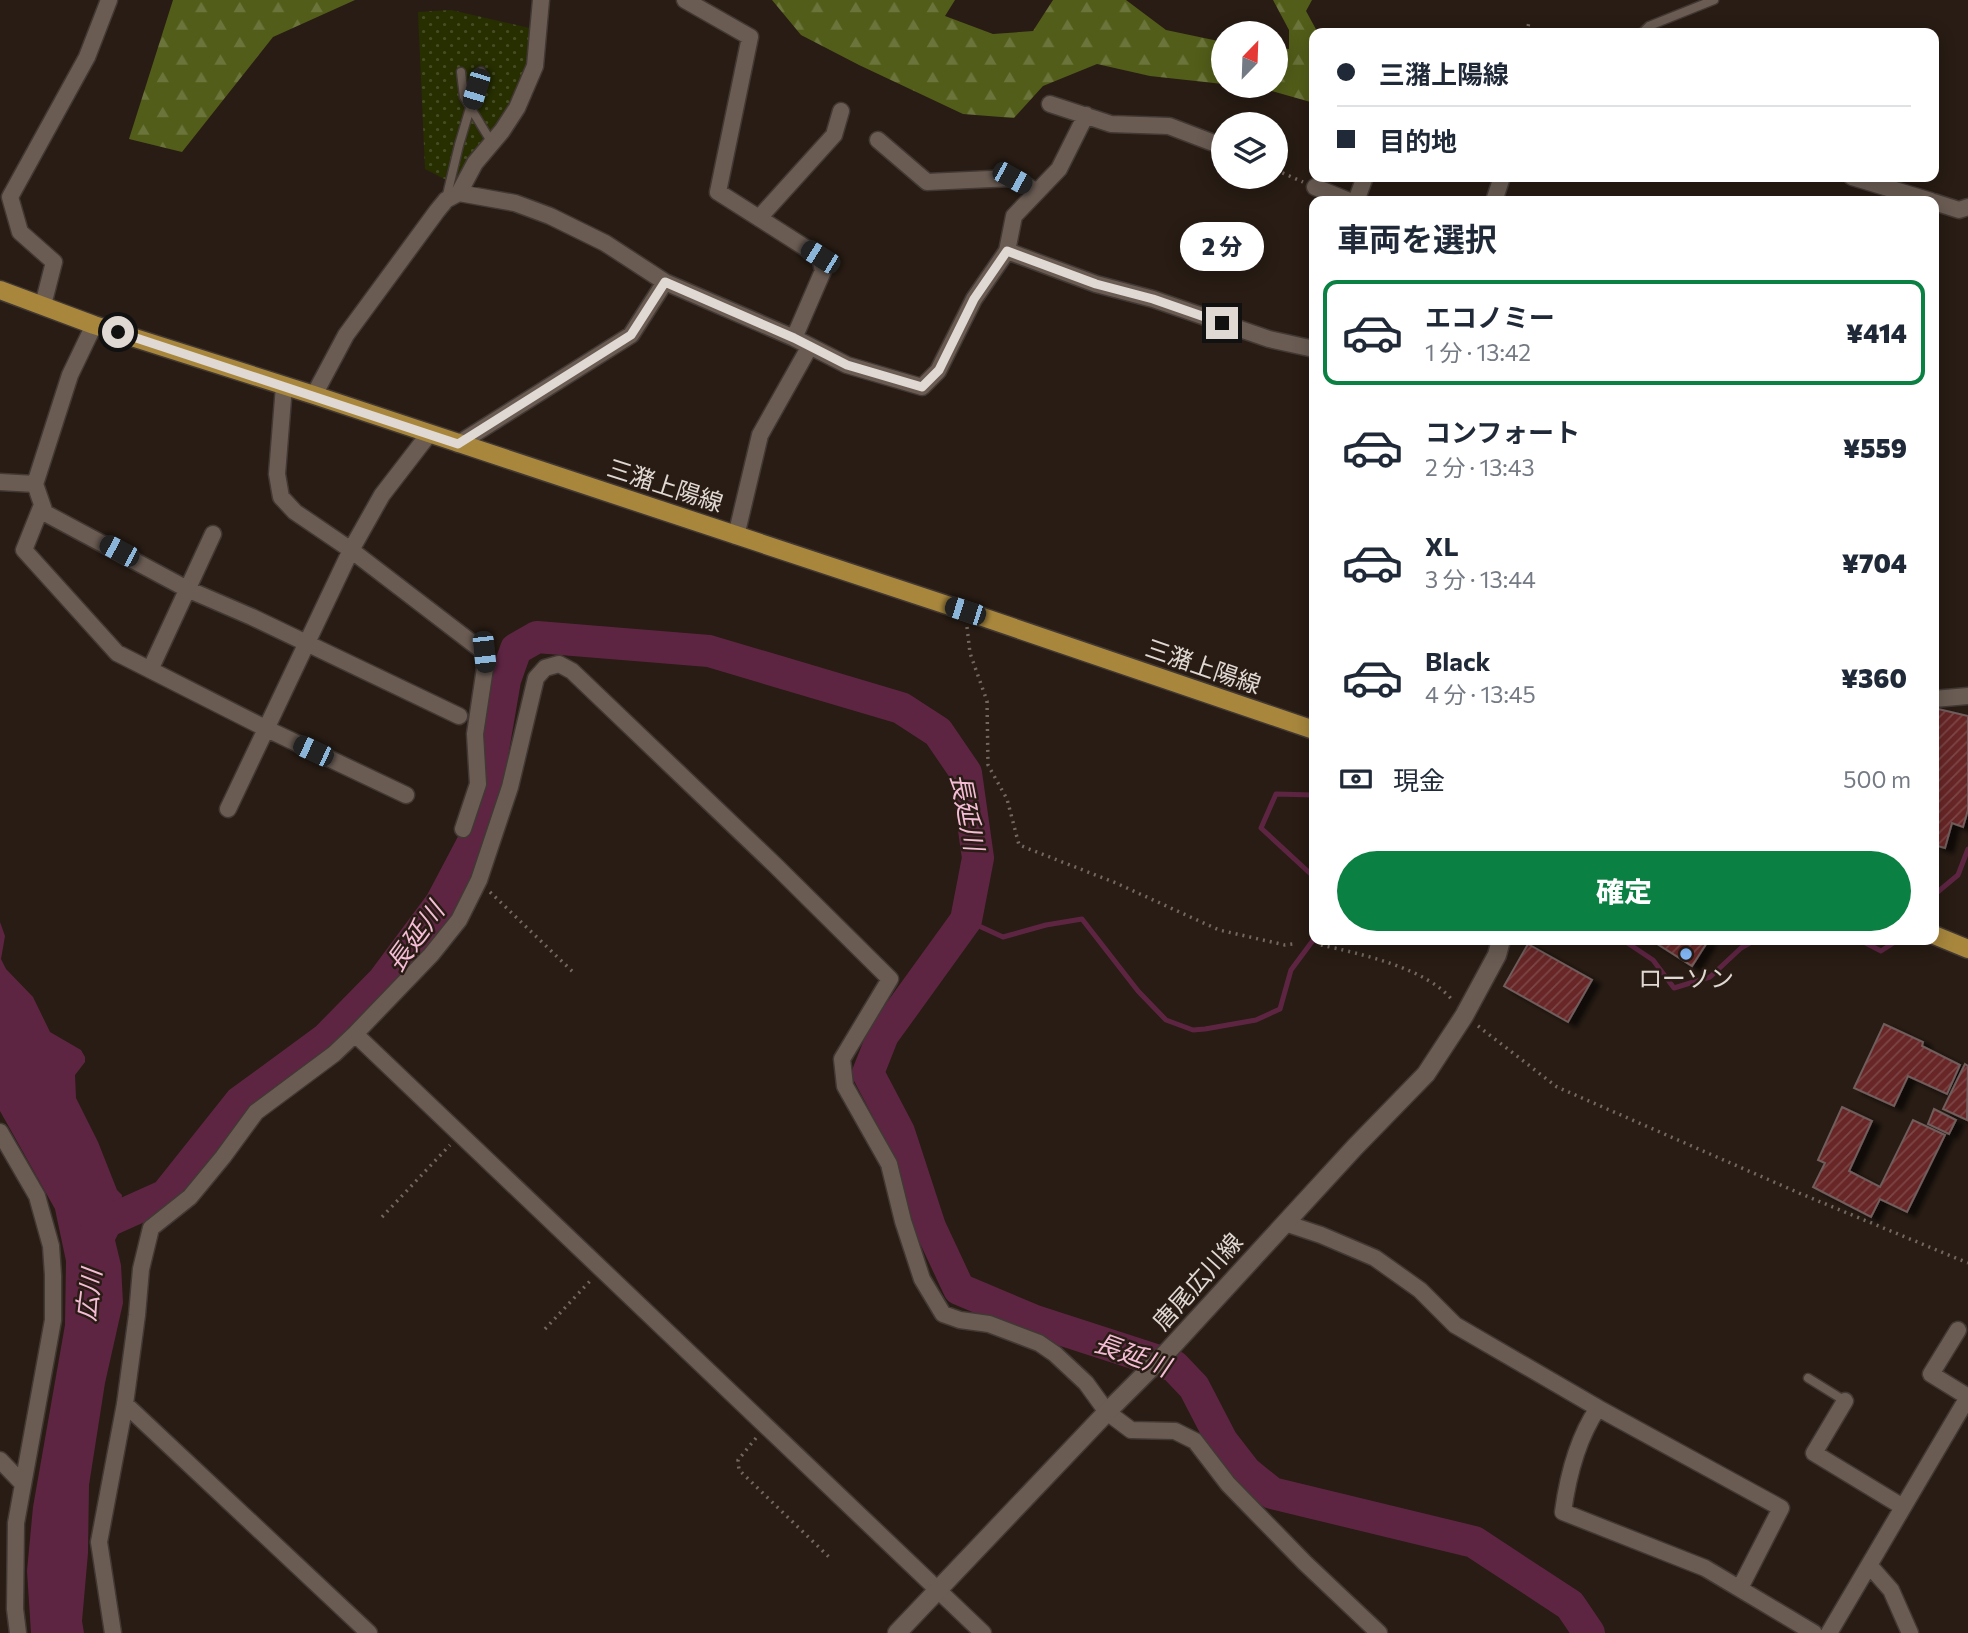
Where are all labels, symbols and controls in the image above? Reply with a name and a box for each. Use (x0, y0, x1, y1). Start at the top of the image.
north arrow (1211, 21, 1288, 98)
map controls (1211, 21, 1288, 189)
text: 三潴上陽線 (1379, 58, 1509, 89)
car (460, 66, 493, 112)
button: layers (1211, 112, 1288, 189)
text: 目的地 (1379, 125, 1457, 156)
car (989, 159, 1036, 197)
text: 車両を選択 (1337, 218, 1497, 258)
callout: 2 分 (1180, 222, 1264, 270)
text: 2 分 (1202, 232, 1242, 260)
car (797, 237, 844, 277)
icon: car (1341, 301, 1404, 364)
text: エコノミー (1425, 301, 1555, 332)
route end (1206, 307, 1238, 339)
route start (102, 316, 134, 348)
text: ¥414 (1846, 317, 1907, 348)
text: 1 分 · 13:42 (1425, 338, 1531, 366)
icon: car (1341, 416, 1404, 479)
text: コンフォート (1425, 416, 1580, 447)
text: ¥559 (1843, 432, 1907, 463)
street label: 三潴上陽線 (604, 452, 727, 517)
text: 2 分 · 13:43 (1425, 453, 1535, 481)
text: XL (1425, 530, 1459, 561)
icon: car (1341, 531, 1404, 594)
car (96, 532, 143, 570)
text: ¥704 (1842, 547, 1907, 578)
text: 3 分 · 13:44 (1425, 565, 1536, 593)
car (942, 595, 989, 627)
car (472, 630, 497, 674)
street label: 三潴上陽線 (1142, 632, 1265, 699)
text: Black (1425, 645, 1491, 676)
icon: car (1341, 646, 1404, 709)
text: ¥360 (1841, 662, 1907, 693)
text: 4 分 · 13:45 (1425, 680, 1536, 708)
car (290, 733, 337, 769)
icon: cash (1337, 760, 1375, 798)
text: 現金 (1393, 764, 1445, 795)
text: 500 m (1843, 765, 1911, 793)
water label: 長延川 (946, 770, 992, 856)
button: 確定 (1337, 851, 1911, 931)
water label: 長延川 (378, 893, 451, 977)
marker: ローソン (1678, 946, 1694, 962)
place label: ローソン (1638, 963, 1734, 992)
street label: 唐尾広川線 (1146, 1227, 1248, 1335)
water label: 広川 (69, 1264, 106, 1323)
water label: 長延川 (1091, 1326, 1177, 1383)

